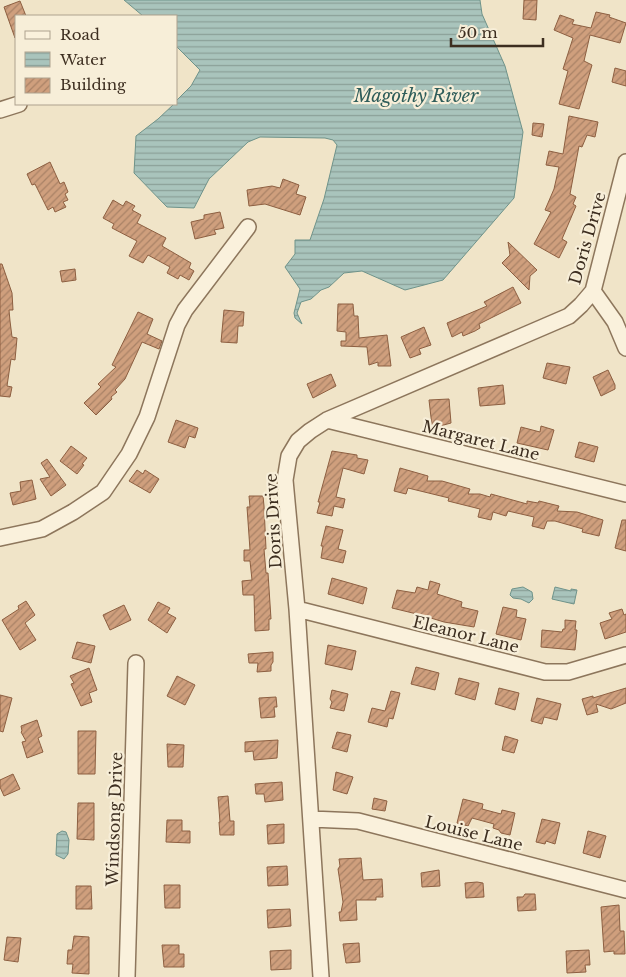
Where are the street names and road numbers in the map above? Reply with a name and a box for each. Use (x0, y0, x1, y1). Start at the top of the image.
street label: Doris Drive (564, 189, 610, 287)
street label: Margaret Lane (420, 416, 542, 464)
street label: Doris Drive (261, 473, 285, 569)
street label: Eleanor Lane (411, 611, 521, 657)
street label: Windsong Drive (102, 751, 126, 888)
street label: Louise Lane (423, 811, 525, 855)

